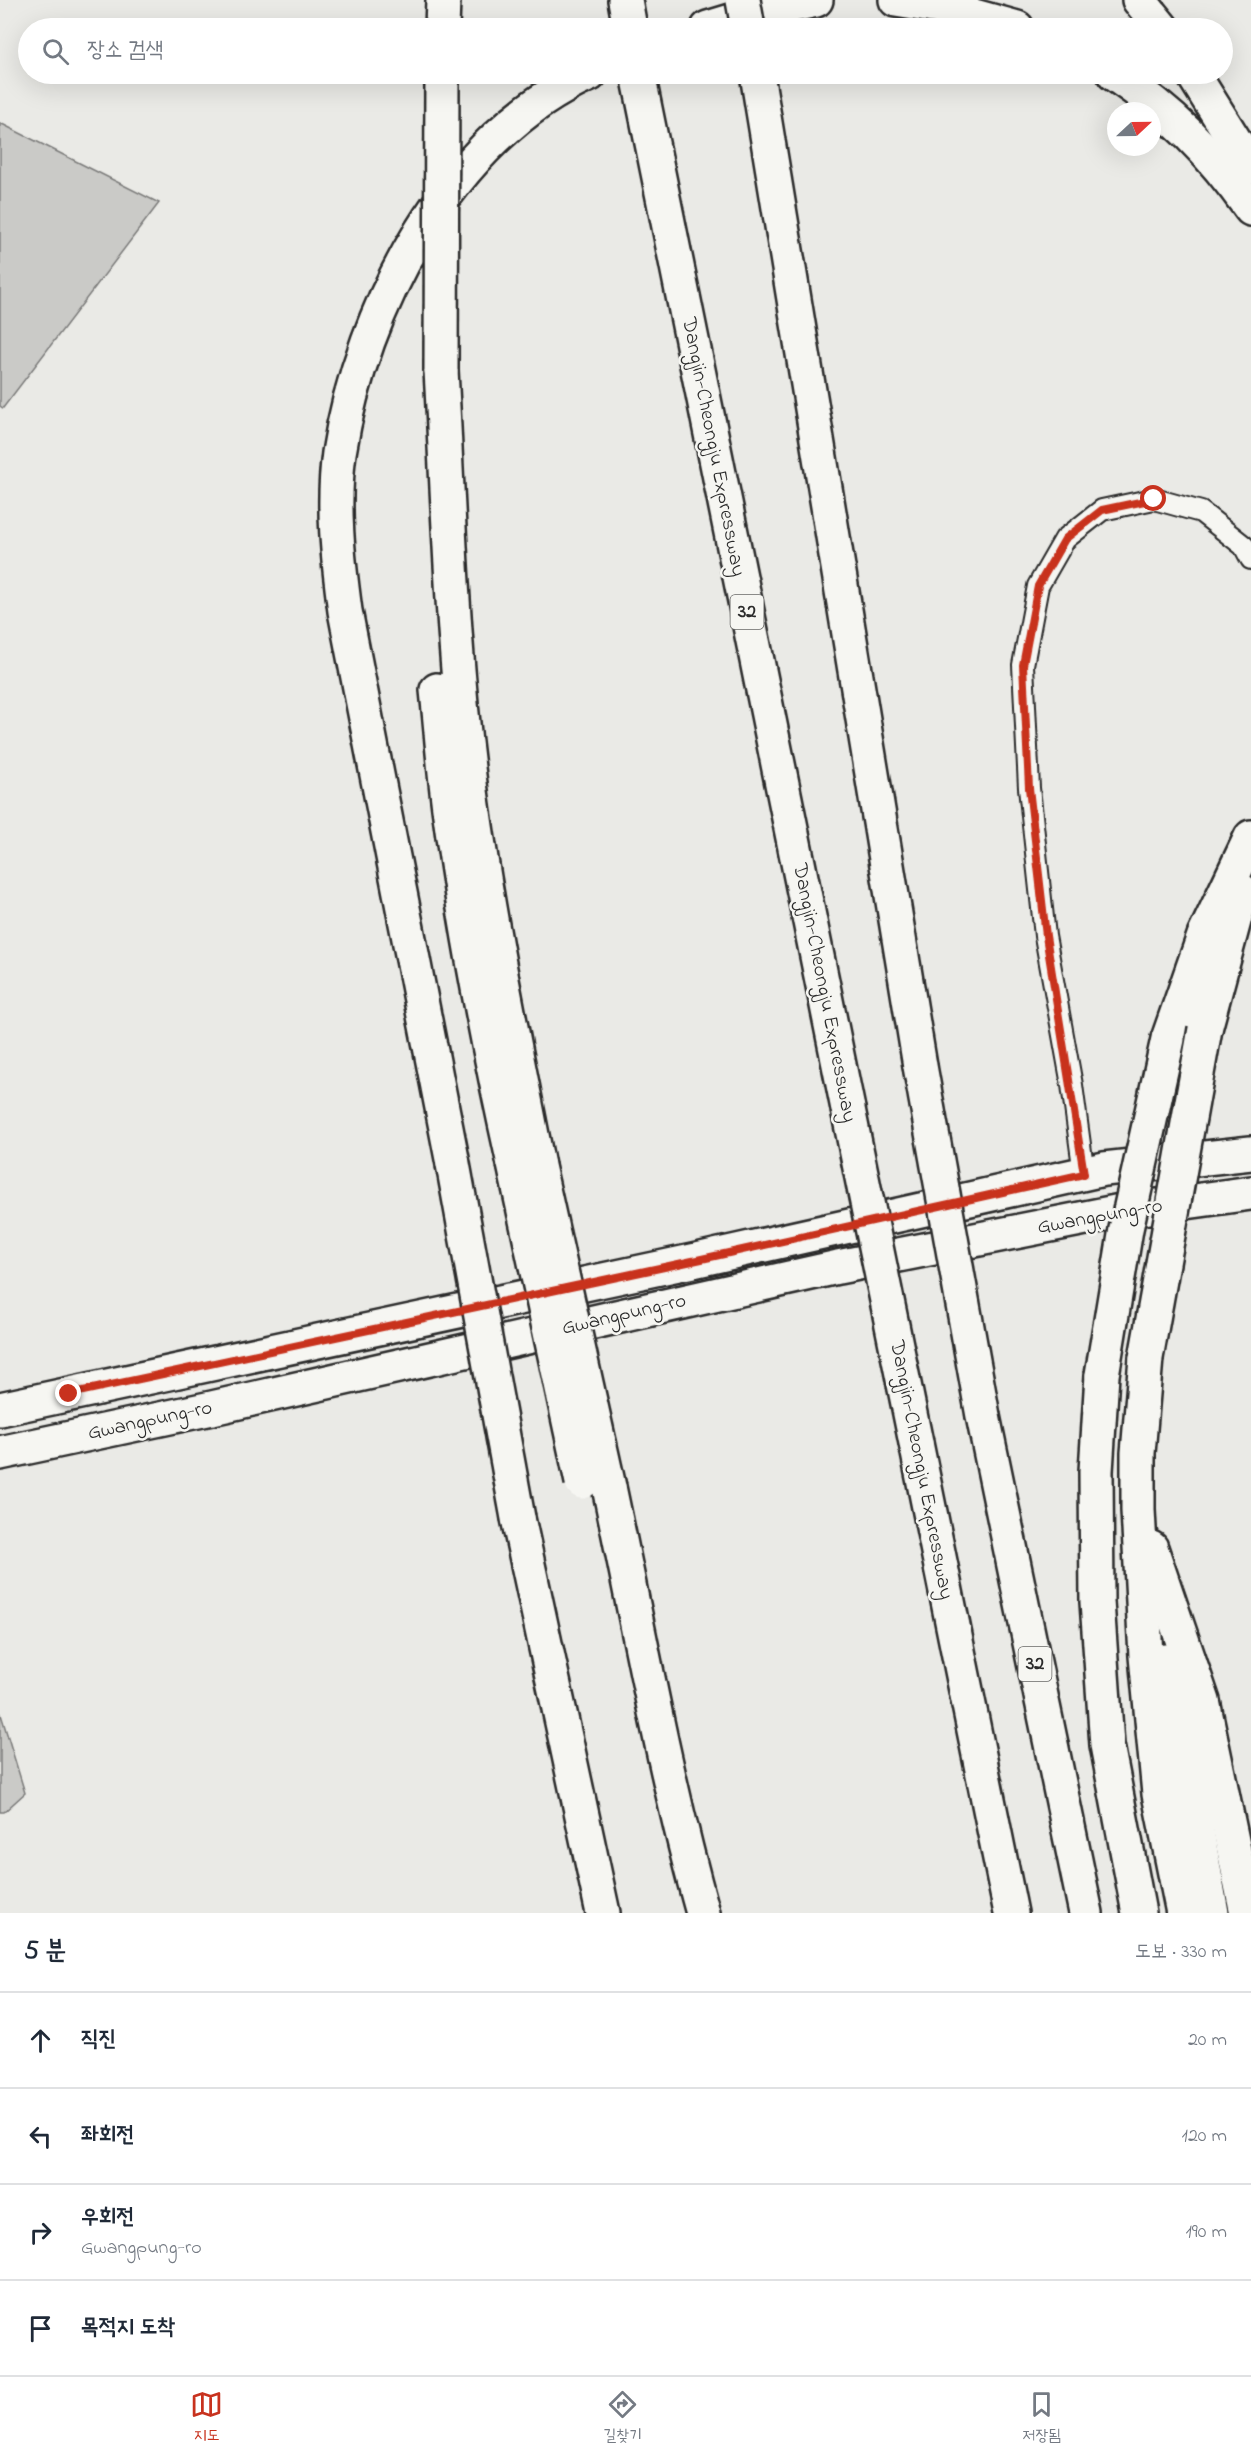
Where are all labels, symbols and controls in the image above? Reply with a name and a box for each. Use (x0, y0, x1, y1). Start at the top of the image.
search box (18, 18, 1233, 84)
icon: search (39, 35, 72, 68)
text: 장소 검색 (87, 35, 163, 67)
north arrow (1107, 102, 1161, 156)
street label: Dangjin-Cheongju Expressway (671, 314, 753, 580)
route start (1140, 485, 1166, 511)
road number: 32 (730, 595, 764, 629)
street label: Dangjin-Cheongju Expressway (782, 860, 864, 1126)
street label: Gwangpung-ro (1035, 1191, 1165, 1245)
street label: Gwangpung-ro (559, 1286, 690, 1346)
street label: Dangjin-Cheongju Expressway (879, 1337, 961, 1603)
route end (55, 1380, 81, 1406)
street label: Gwangpung-ro (85, 1393, 216, 1451)
road number: 32 (1018, 1647, 1052, 1681)
text: 5 분 (24, 1933, 66, 1971)
text: 도보 · 330 m (1135, 1938, 1227, 1967)
icon: ahead (24, 2024, 57, 2057)
text: 직진 (81, 2024, 116, 2056)
text: 20 m (1188, 2026, 1227, 2055)
icon: left (24, 2120, 57, 2153)
text: 좌회전 (81, 2120, 134, 2152)
text: 120 m (1182, 2122, 1227, 2151)
text: 우회전 (81, 2202, 134, 2234)
icon: right (24, 2216, 57, 2249)
text: 190 m (1185, 2218, 1227, 2247)
text: Gwangpung-ro (81, 2234, 202, 2263)
icon: arrive (24, 2312, 57, 2345)
text: 목적지 도착 (81, 2312, 175, 2344)
tab: 지도 (190, 2388, 223, 2448)
tab: 길찾기 (603, 2388, 642, 2448)
tab: 저장됨 (1022, 2388, 1061, 2448)

